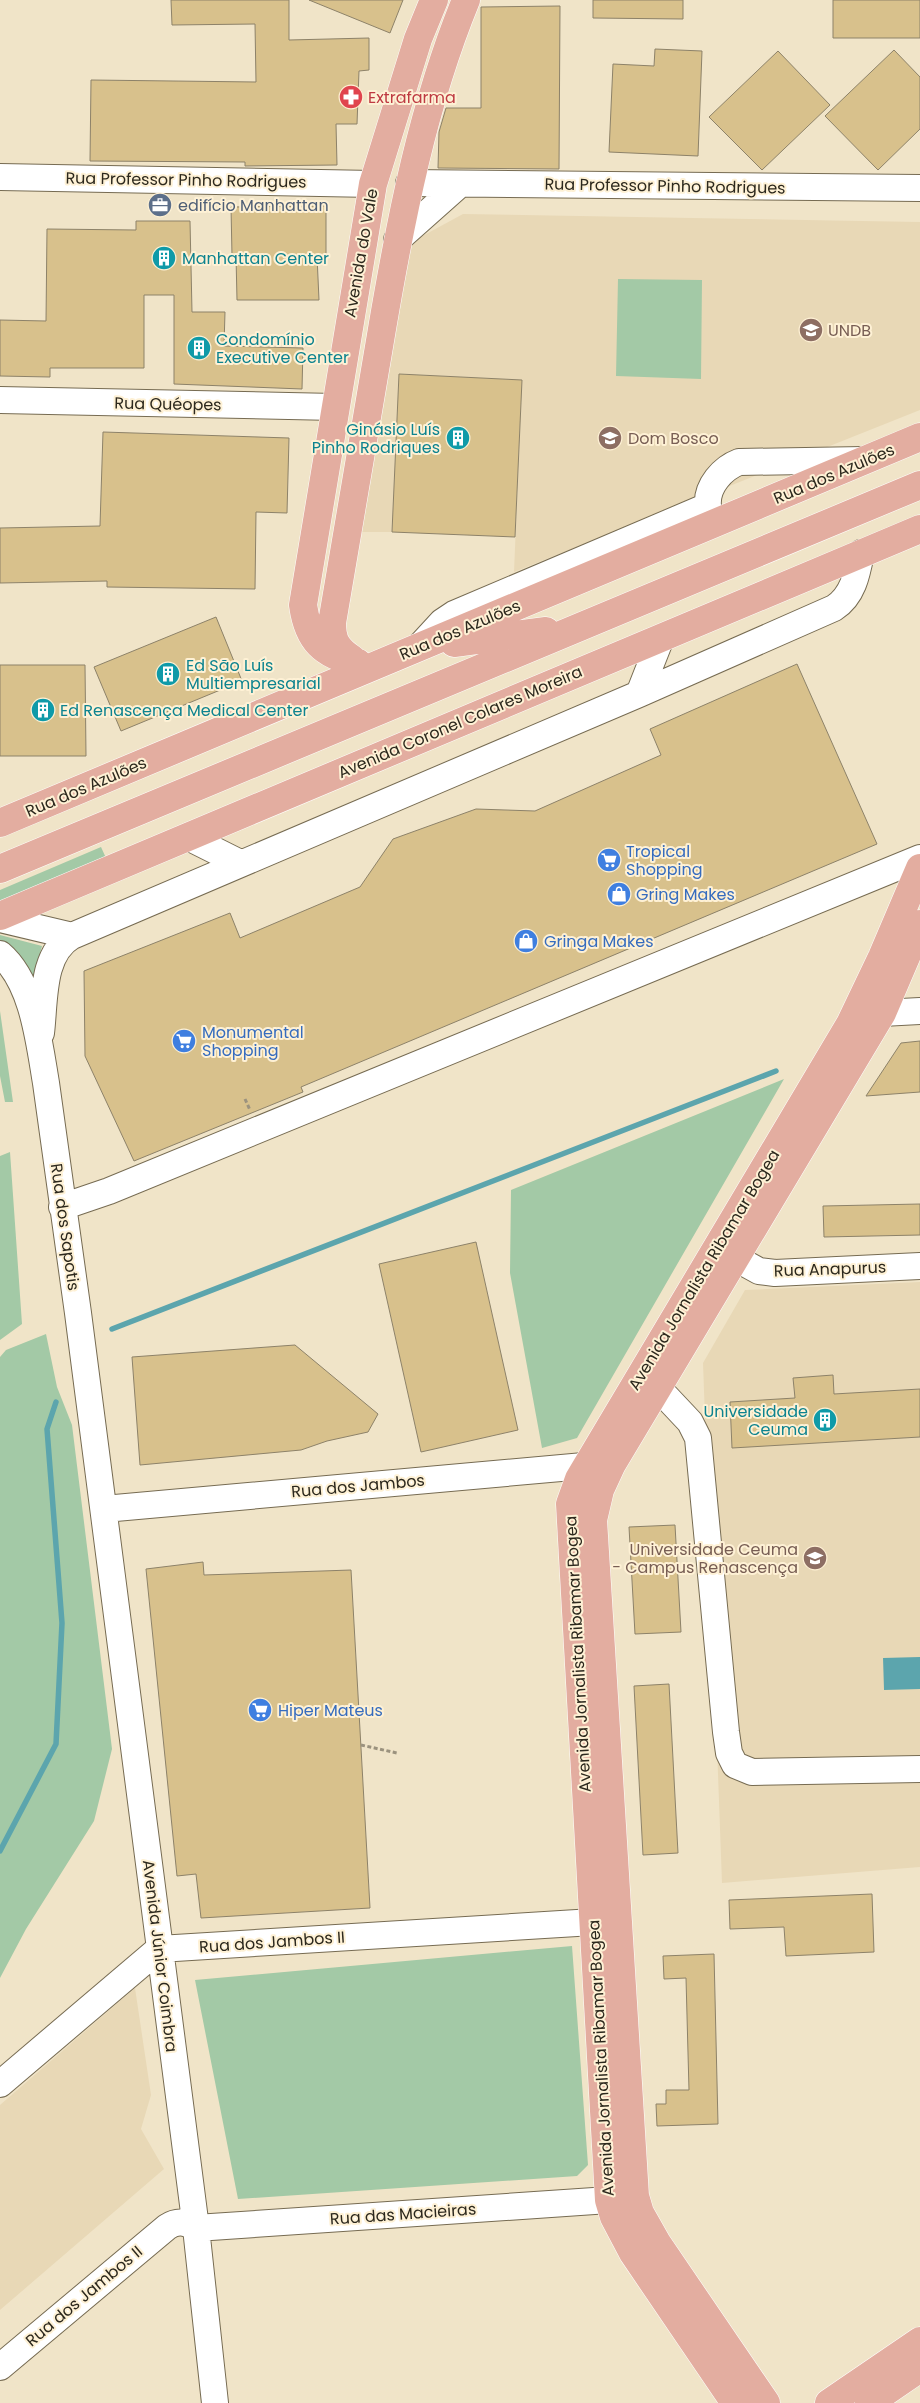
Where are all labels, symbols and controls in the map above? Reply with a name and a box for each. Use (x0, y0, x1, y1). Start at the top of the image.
pharmacy icon: Extrafarma (338, 84, 364, 110)
place label: Extrafarma (368, 86, 456, 109)
street label: Rua Professor Pinho Rodrigues (65, 166, 307, 194)
street label: Rua Professor Pinho Rodrigues (544, 172, 786, 200)
street label: Avenida do Vale (338, 187, 384, 319)
office icon: edifício Manhattan (147, 192, 173, 218)
place label: edifício Manhattan (178, 194, 329, 217)
building icon: Manhattan Center (151, 245, 177, 271)
place label: Manhattan Center (182, 247, 329, 270)
school or university icon: UNDB (798, 317, 824, 343)
place label: UNDB (828, 319, 871, 342)
place label: Condomínio Executive Center (216, 328, 349, 369)
building icon: Condomínio Executive Center (186, 335, 212, 361)
street label: Rua Quéopes (114, 392, 222, 416)
place label: Ginásio Luís Pinho Rodriques (312, 418, 440, 459)
building icon: Ginásio Luís Pinho Rodriques (445, 425, 471, 451)
school or university icon: Dom Bosco (597, 425, 623, 451)
place label: Dom Bosco (628, 427, 719, 450)
street label: Rua dos Azulões (770, 438, 898, 510)
street label: Rua dos Azulões (396, 594, 524, 666)
place label: Ed São Luís Multiempresarial (186, 654, 321, 695)
street label: Avenida Coronel Colares Moreira (334, 660, 586, 784)
building icon: Ed São Luís Multiempresarial (155, 661, 181, 687)
building icon: Ed Renascença Medical Center (30, 697, 56, 723)
place label: Ed Renascença Medical Center (60, 699, 308, 722)
street label: Rua dos Azulões (22, 751, 150, 823)
place label: Tropical Shopping (626, 840, 703, 881)
supermarket icon: Tropical Shopping (596, 847, 622, 873)
shop icon: Gring Makes (606, 881, 632, 907)
place label: Gring Makes (636, 883, 735, 906)
shop icon: Gringa Makes (513, 928, 539, 954)
place label: Gringa Makes (544, 930, 654, 953)
place label: Monumental Shopping (202, 1021, 304, 1062)
supermarket icon: Monumental Shopping (171, 1028, 197, 1054)
street label: Avenida Jornalista Ribamar Bogea (623, 1145, 785, 1395)
street label: Rua dos Sapotis (45, 1162, 85, 1292)
street label: Rua Anapurus (773, 1256, 887, 1282)
place label: Universidade Ceuma (704, 1400, 808, 1441)
building icon: Universidade Ceuma (812, 1407, 838, 1433)
street label: Rua dos Jambos (290, 1469, 426, 1503)
street label: Avenida Jornalista Ribamar Bogea (559, 1515, 597, 1793)
place label: Universidade Ceuma - Campus Renascença (612, 1538, 798, 1579)
school or university icon: Universidade Ceuma - Campus Renascença (802, 1545, 828, 1571)
supermarket icon: Hiper Mateus (247, 1697, 273, 1723)
place label: Hiper Mateus (278, 1699, 383, 1722)
street label: Avenida Júnior Coimbra (137, 1858, 183, 2054)
street label: Avenida Jornalista Ribamar Bogea (582, 1919, 620, 2197)
street label: Rua dos Jambos II (198, 1925, 346, 1959)
street label: Rua das Macieiras (329, 2197, 477, 2231)
street label: Rua dos Jambos II (21, 2240, 147, 2352)

